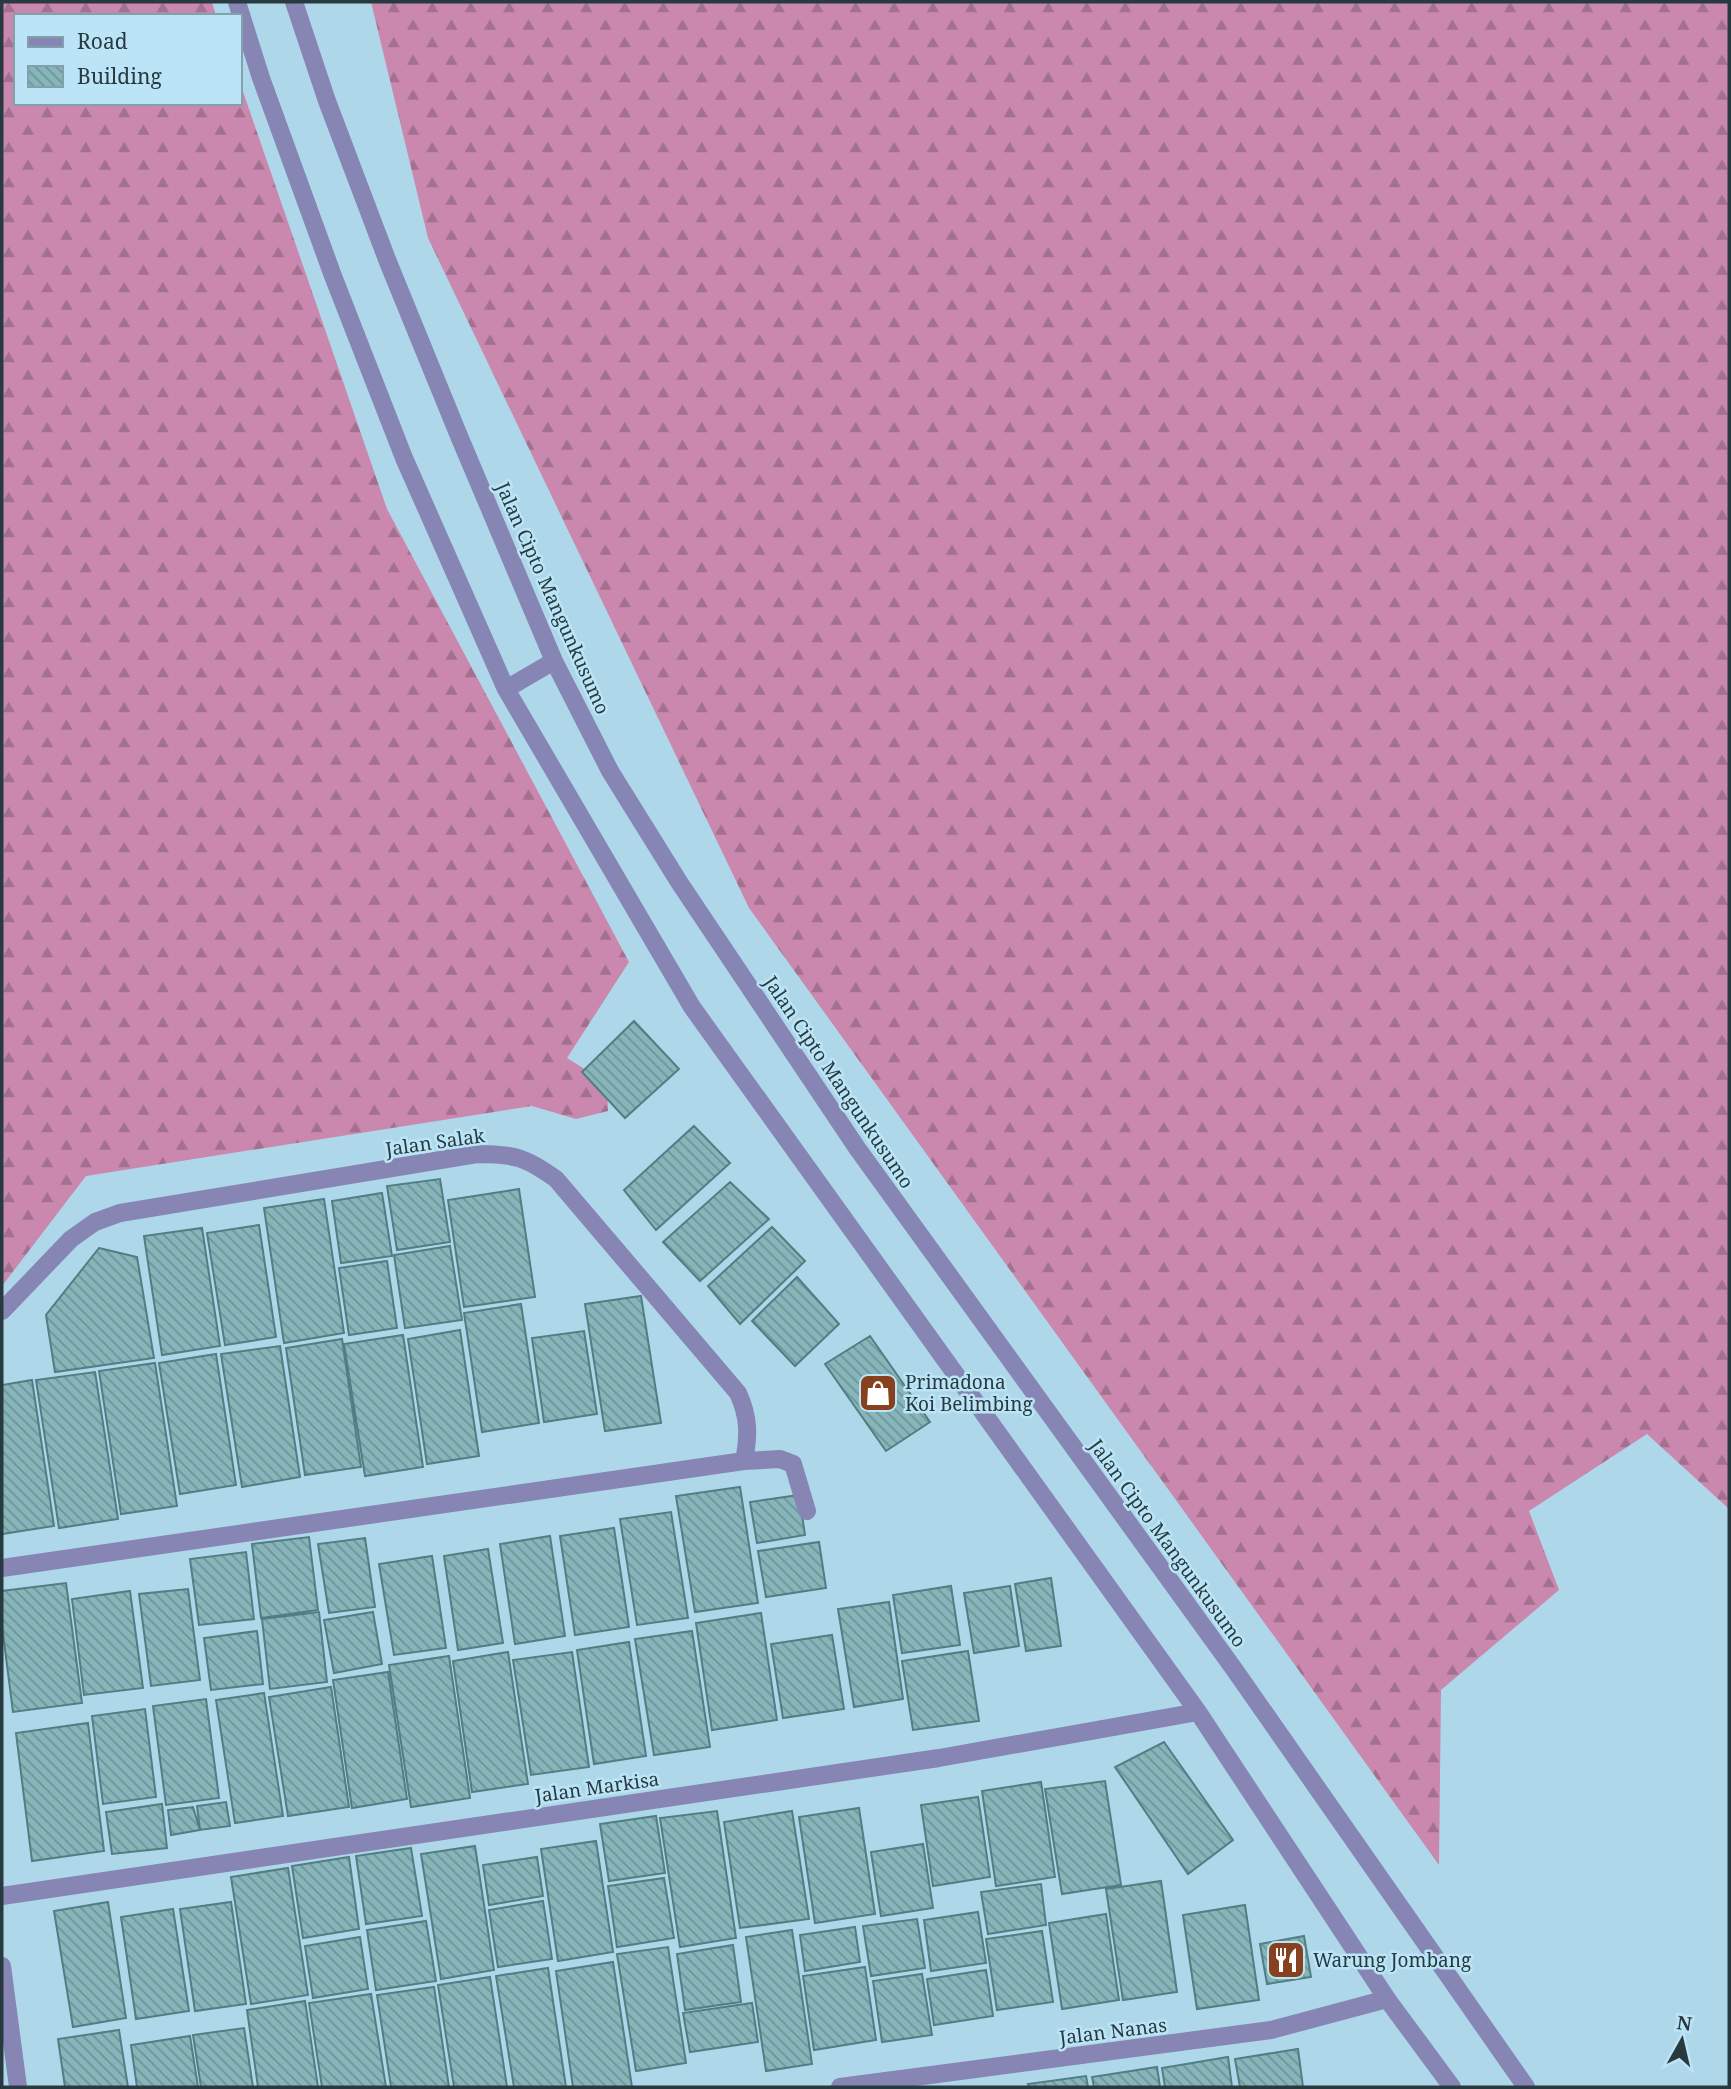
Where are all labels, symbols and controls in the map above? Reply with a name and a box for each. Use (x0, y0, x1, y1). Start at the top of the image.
legend (14, 14, 242, 105)
text: Road (77, 27, 128, 55)
text: Building (77, 62, 162, 90)
street label: Jalan Cipto Mangunkusumo (490, 477, 616, 718)
street label: Jalan Cipto Mangunkusumo (757, 970, 920, 1193)
street label: Jalan Salak (383, 1122, 487, 1162)
place label: Primadona Koi Belimbing (905, 1369, 1033, 1417)
shop icon: Primadona Koi Belimbing (857, 1372, 899, 1414)
street label: Jalan Cipto Mangunkusumo (1083, 1433, 1252, 1652)
street label: Jalan Markisa (532, 1765, 661, 1809)
restaurant icon: Warung Jombang (1265, 1939, 1307, 1981)
place label: Warung Jombang (1313, 1947, 1471, 1973)
north arrow (1647, 2005, 1717, 2075)
text: N (1675, 2009, 1694, 2037)
street label: Jalan Nanas (1057, 2012, 1168, 2051)

